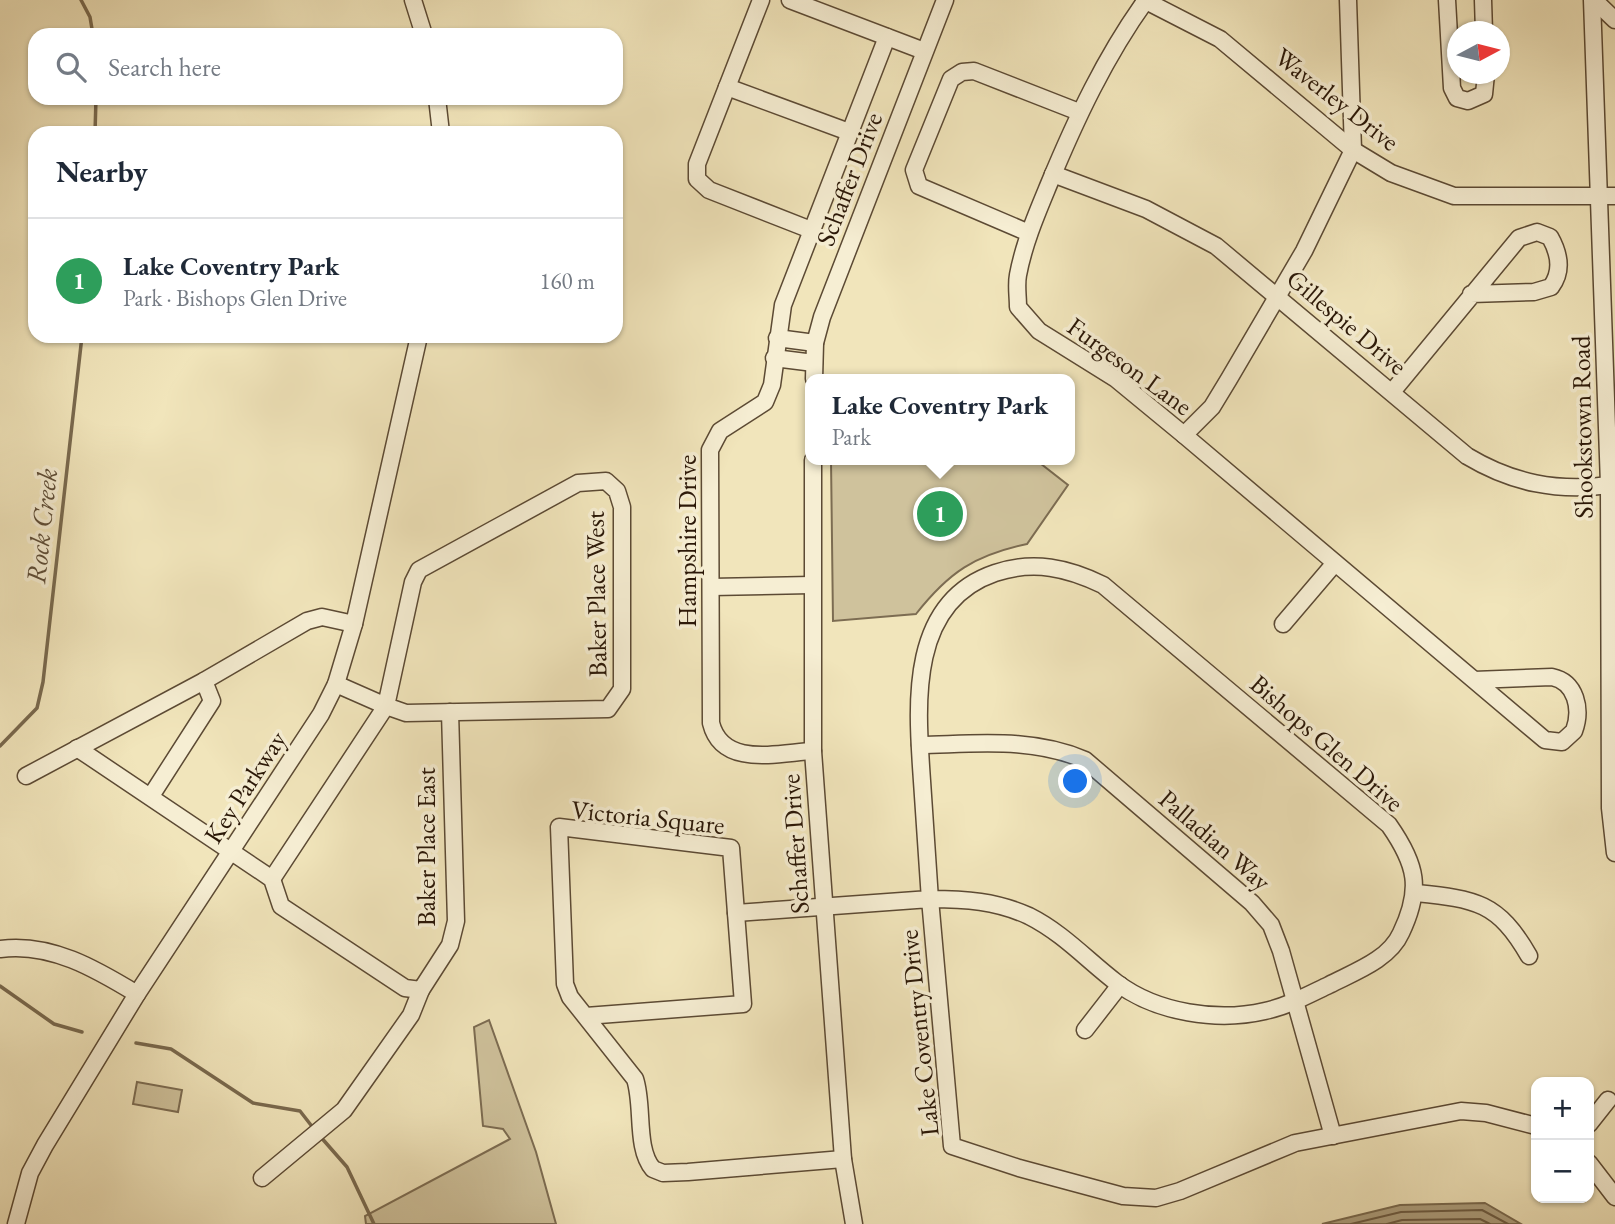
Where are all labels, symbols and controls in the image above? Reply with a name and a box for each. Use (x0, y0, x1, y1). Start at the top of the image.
north arrow (1447, 21, 1510, 84)
search box (28, 28, 623, 105)
street label: Waverley Drive (1268, 40, 1406, 158)
icon: search (52, 48, 90, 86)
text: Search here (108, 50, 221, 84)
street label: Schaffer Drive (808, 107, 890, 251)
text: Nearby (56, 152, 148, 191)
text: Lake Coventry Park (123, 249, 339, 283)
street label: Gillespie Drive (1280, 262, 1414, 382)
text: 1 (73, 266, 85, 296)
text: 160 m (539, 266, 595, 296)
text: Park · Bishops Glen Drive (123, 283, 347, 313)
street label: Furgeson Lane (1061, 309, 1199, 423)
street label: Shookstown Road (1563, 334, 1601, 519)
popup (805, 374, 1075, 465)
text: Lake Coventry Park (832, 388, 1048, 422)
text: Park (832, 422, 871, 452)
street label: Hampshire Drive (670, 455, 704, 627)
water label: Rock Creek (17, 466, 65, 585)
pin: 1 (917, 488, 963, 540)
street label: Baker Place West (578, 511, 614, 677)
street label: Bishops Glen Drive (1243, 667, 1411, 819)
street label: Key Parkway (196, 724, 294, 850)
your location (1058, 764, 1092, 798)
street label: Baker Place East (409, 767, 443, 927)
street label: Schaffer Drive (773, 773, 817, 915)
street label: Palladian Way (1152, 782, 1279, 898)
street label: Victoria Square (570, 792, 726, 842)
street label: Lake Coventry Drive (891, 928, 947, 1138)
map controls (1531, 1077, 1594, 1203)
button: + (1531, 1077, 1594, 1140)
button: − (1531, 1140, 1594, 1203)

